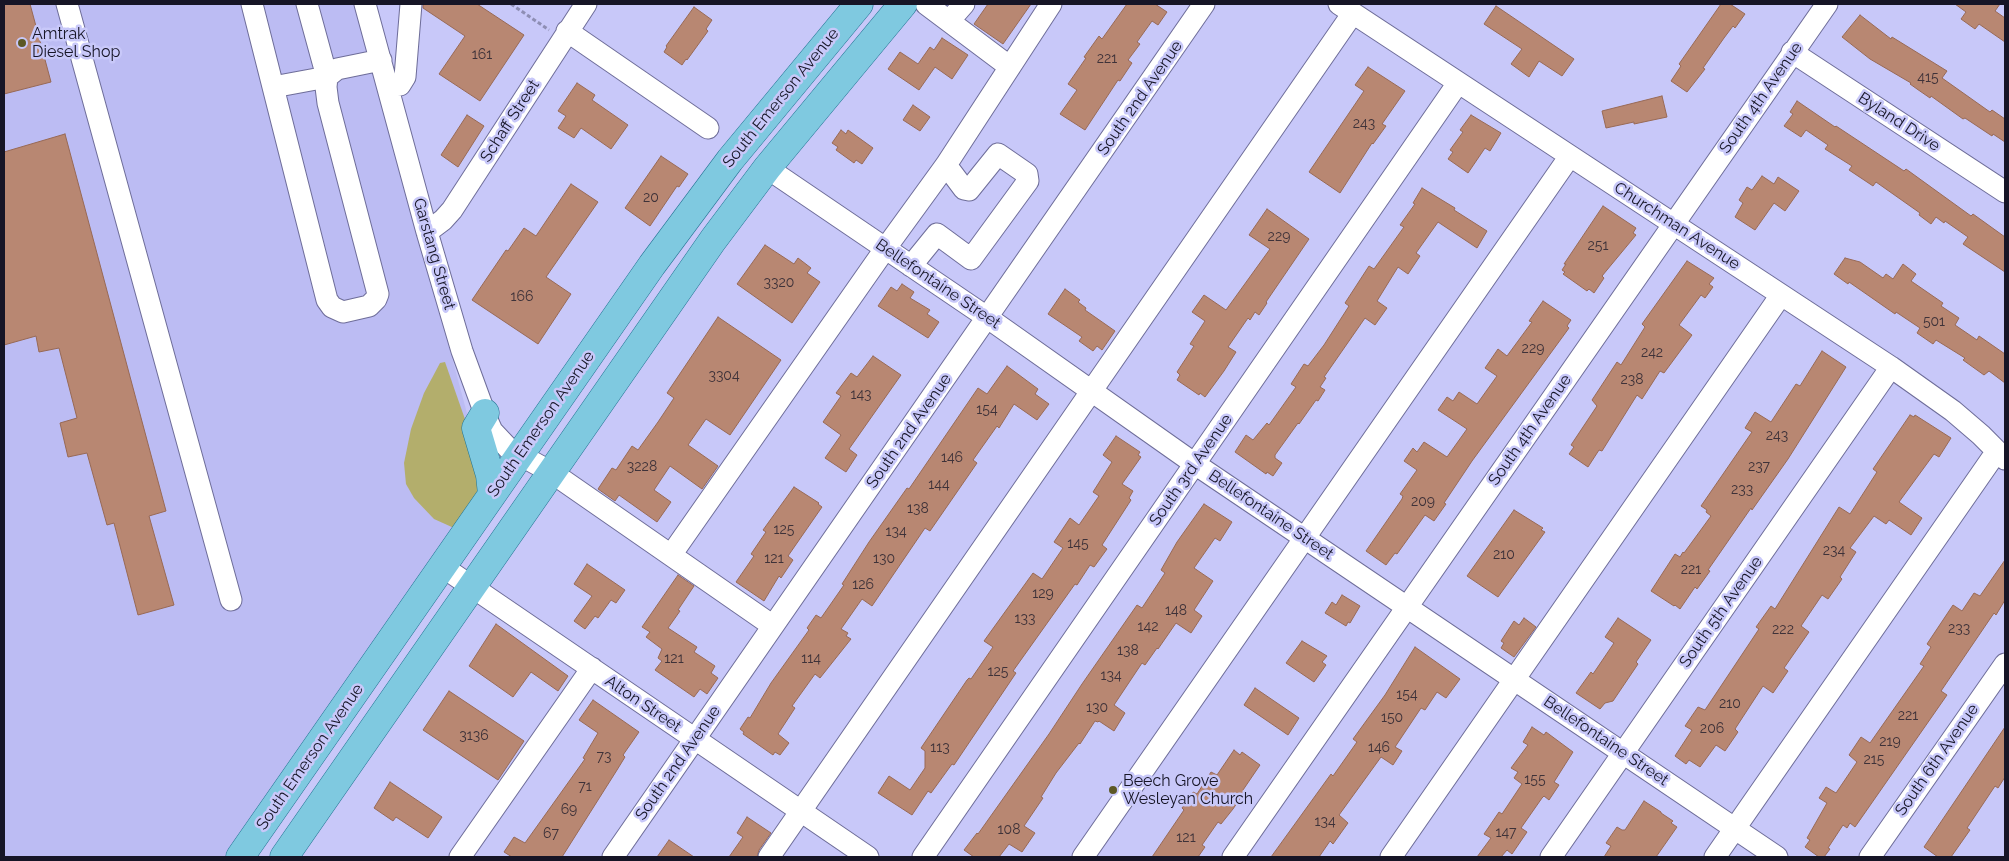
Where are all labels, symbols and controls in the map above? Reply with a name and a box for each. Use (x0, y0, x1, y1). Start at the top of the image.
place label: Amtrak Diesel Shop (32, 24, 120, 62)
street label: South Emerson Avenue (719, 24, 843, 172)
marker: Amtrak Diesel Shop (16, 37, 28, 49)
street label: South 2nd Avenue (1093, 37, 1187, 159)
street label: South 4th Avenue (1716, 39, 1806, 157)
house number: 161 (472, 47, 492, 63)
house number: 221 (1097, 51, 1117, 67)
house number: 415 (1917, 70, 1939, 86)
street label: Schaff Street (476, 76, 544, 166)
street label: Byland Drive (1854, 88, 1944, 156)
house number: 243 (1353, 116, 1375, 132)
street label: Churchman Avenue (1610, 178, 1744, 274)
house number: 20 (643, 190, 659, 206)
street label: Garstang Street (409, 196, 459, 312)
house number: 229 (1268, 229, 1290, 245)
street label: Bellefontaine Street (872, 235, 1004, 333)
house number: 251 (1588, 238, 1608, 254)
house number: 3320 (764, 275, 794, 291)
house number: 166 (511, 289, 533, 305)
house number: 501 (1923, 314, 1945, 330)
house number: 229 (1522, 341, 1544, 357)
house number: 242 (1641, 345, 1663, 361)
street label: South Emerson Avenue (483, 347, 599, 501)
house number: 3304 (708, 368, 740, 384)
street label: South 2nd Avenue (862, 370, 956, 492)
street label: South 4th Avenue (1485, 371, 1575, 489)
house number: 238 (1620, 372, 1644, 388)
house number: 143 (850, 387, 872, 403)
house number: 154 (976, 402, 998, 418)
street label: South 3rd Avenue (1145, 411, 1237, 529)
house number: 243 (1766, 428, 1788, 444)
house number: 146 (941, 450, 963, 466)
house number: 3228 (627, 459, 657, 475)
house number: 237 (1748, 459, 1770, 475)
street label: Bellefontaine Street (1205, 466, 1337, 564)
house number: 144 (928, 477, 950, 493)
house number: 233 (1731, 482, 1753, 498)
house number: 209 (1411, 494, 1435, 510)
house number: 138 (907, 501, 929, 517)
house number: 125 (774, 522, 794, 538)
house number: 134 (885, 524, 907, 540)
house number: 145 (1067, 536, 1089, 552)
house number: 234 (1823, 543, 1845, 559)
house number: 210 (1493, 547, 1515, 563)
house number: 121 (764, 551, 784, 567)
house number: 130 (873, 551, 895, 567)
street label: South 5th Avenue (1676, 553, 1766, 671)
house number: 221 (1681, 562, 1701, 578)
house number: 126 (852, 577, 874, 593)
house number: 129 (1032, 586, 1054, 602)
house number: 148 (1165, 603, 1187, 619)
house number: 133 (1015, 611, 1035, 627)
house number: 142 (1138, 619, 1158, 635)
house number: 233 (1948, 621, 1970, 637)
house number: 222 (1772, 622, 1794, 638)
house number: 138 (1117, 643, 1139, 659)
house number: 121 (664, 651, 684, 667)
house number: 114 (801, 651, 821, 667)
house number: 125 (988, 664, 1008, 680)
house number: 134 (1100, 668, 1122, 684)
street label: Alton Street (601, 672, 685, 736)
street label: South Emerson Avenue (252, 680, 368, 834)
house number: 154 (1396, 687, 1418, 703)
street label: Bellefontaine Street (1540, 692, 1672, 790)
house number: 210 (1719, 696, 1741, 712)
house number: 130 (1086, 700, 1108, 716)
street label: South 6th Avenue (1891, 700, 1983, 820)
street label: South 2nd Avenue (631, 702, 725, 824)
house number: 221 (1898, 708, 1918, 724)
house number: 150 (1381, 710, 1403, 726)
house number: 206 (1700, 721, 1724, 737)
house number: 3136 (459, 728, 489, 744)
house number: 219 (1879, 734, 1901, 750)
house number: 113 (930, 740, 950, 756)
house number: 146 (1368, 740, 1390, 756)
house number: 73 (597, 749, 611, 765)
house number: 215 (1864, 752, 1884, 768)
place label: Beech Grove Wesleyan Church (1123, 771, 1253, 809)
house number: 155 (1524, 772, 1546, 788)
house number: 71 (578, 779, 592, 795)
marker: Beech Grove Wesleyan Church (1107, 784, 1119, 796)
house number: 69 (561, 802, 577, 818)
house number: 134 (1314, 814, 1336, 830)
house number: 108 (998, 822, 1020, 838)
house number: 147 (1495, 825, 1517, 841)
house number: 67 (543, 826, 559, 842)
house number: 121 (1176, 830, 1196, 846)

